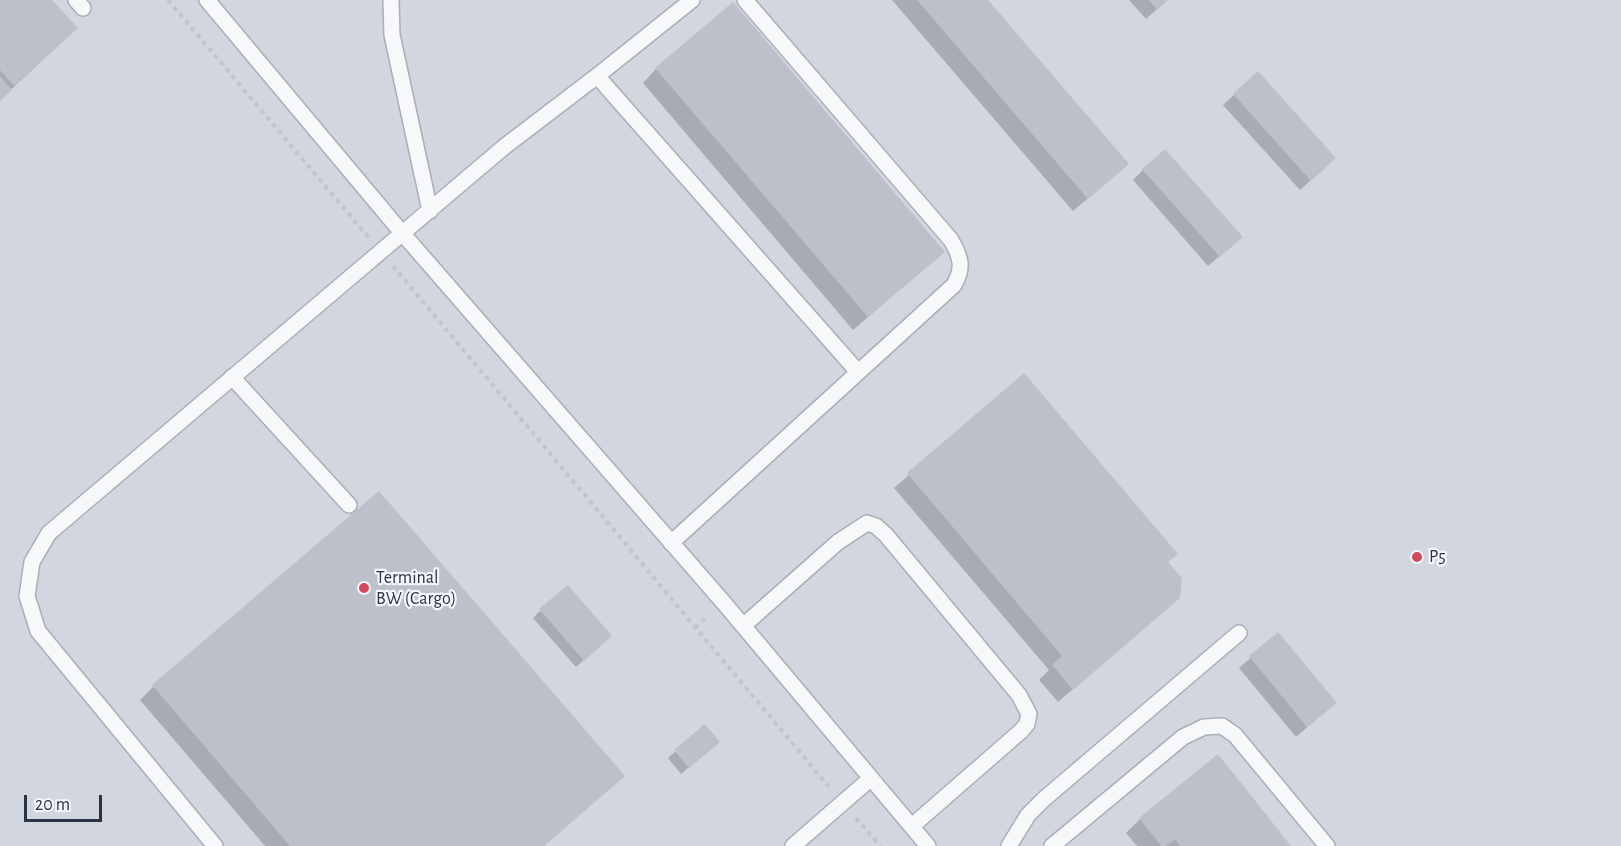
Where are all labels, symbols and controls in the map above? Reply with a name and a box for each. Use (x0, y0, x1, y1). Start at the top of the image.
place label: P5 (1429, 546, 1446, 568)
marker: P5 (1410, 550, 1424, 564)
place label: Terminal BW (Cargo) (376, 567, 456, 610)
marker: Terminal BW (Cargo) (357, 581, 371, 595)
scale bar (27, 783, 105, 821)
text: 20 m (35, 796, 70, 814)

